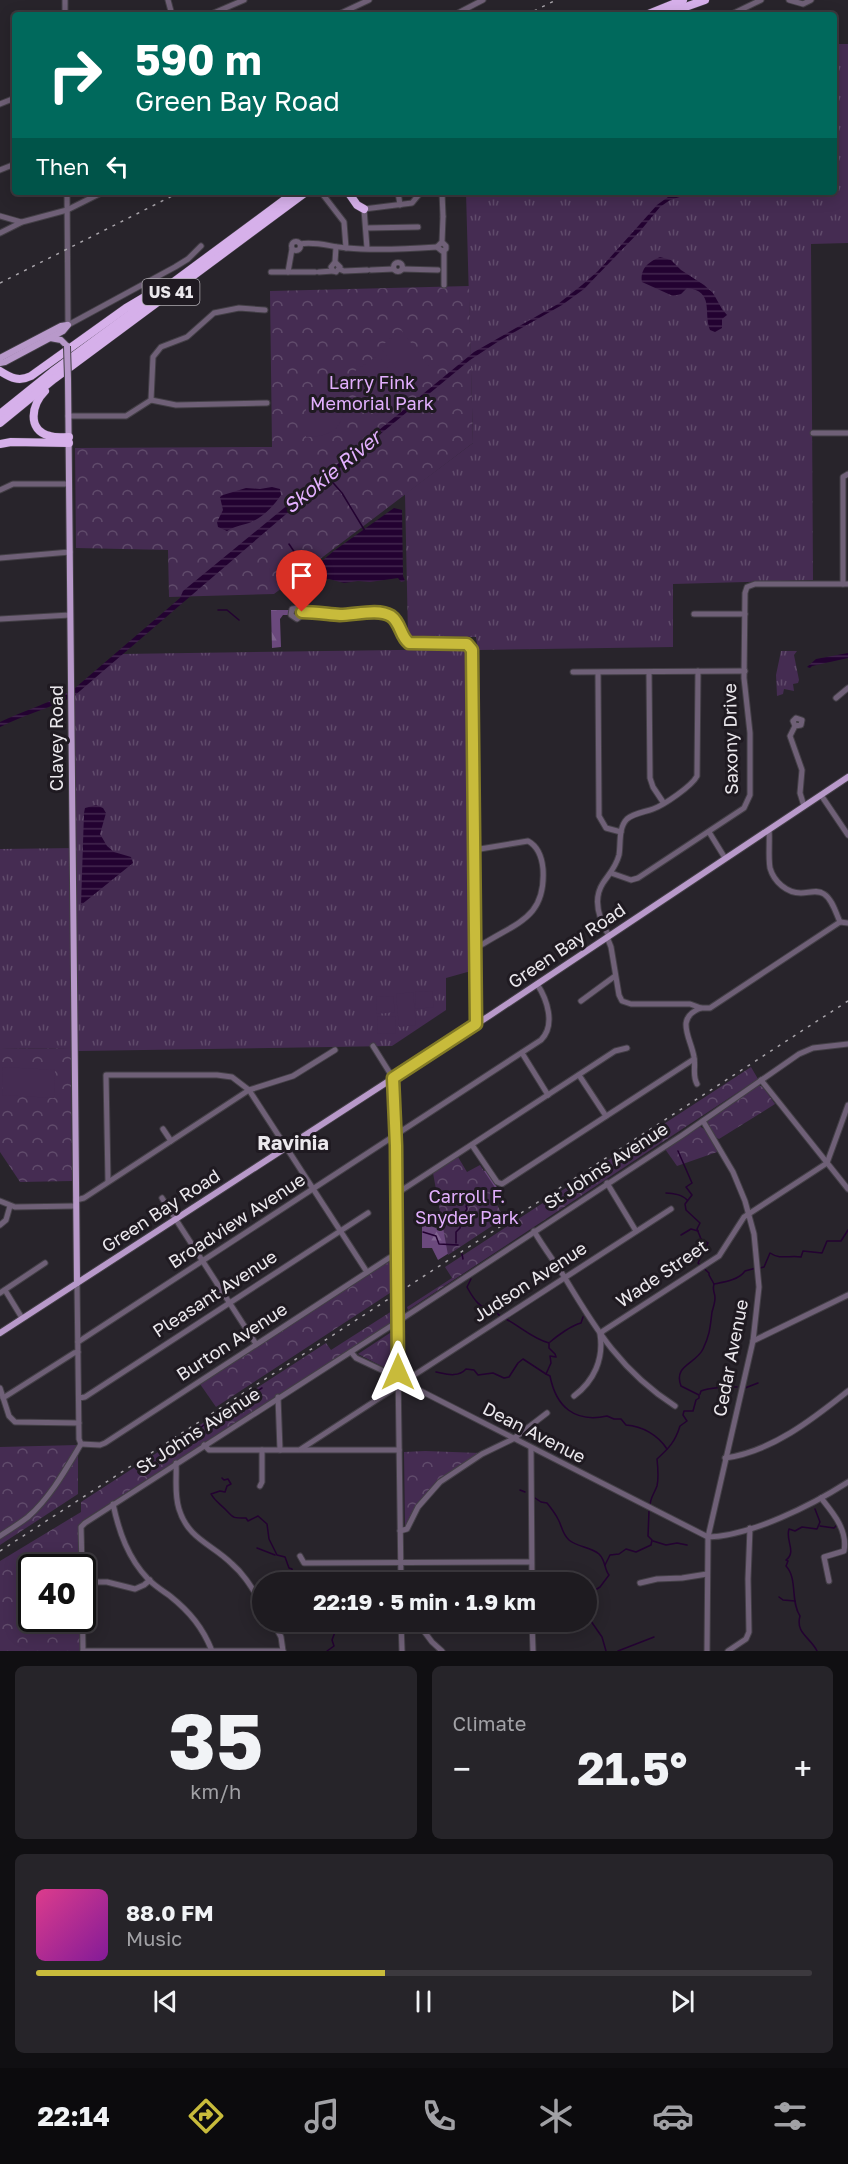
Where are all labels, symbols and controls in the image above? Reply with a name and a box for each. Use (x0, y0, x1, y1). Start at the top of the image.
text: 590 m (135, 34, 262, 84)
icon: right (36, 36, 114, 114)
text: Green Bay Road (135, 85, 340, 117)
icon: left (101, 150, 134, 183)
text: Then (36, 153, 89, 180)
road number: US 41 (142, 279, 200, 305)
park label: Larry Fink Memorial Park (310, 371, 434, 414)
water label: Skokie River (278, 423, 387, 518)
pin (276, 550, 327, 612)
icon: arrive (285, 559, 318, 592)
street label: Saxony Drive (718, 683, 742, 795)
street label: Clavey Road (45, 685, 67, 791)
street label: Green Bay Road (504, 898, 629, 992)
street label: St Johns Avenue (539, 1117, 672, 1213)
district label: Ravinia (257, 1130, 329, 1154)
street label: Green Bay Road (97, 1164, 224, 1257)
street label: Broadview Avenue (164, 1168, 309, 1273)
park label: Carroll F. Snyder Park (415, 1185, 519, 1228)
street label: Wade Street (611, 1234, 712, 1312)
street label: Judson Avenue (468, 1236, 591, 1326)
street label: Pleasant Avenue (148, 1245, 281, 1342)
street label: Burton Avenue (172, 1297, 291, 1385)
street label: Cedar Avenue (708, 1297, 752, 1418)
position arrow (366, 1340, 430, 1404)
street label: St Johns Avenue (131, 1382, 264, 1478)
street label: Dean Avenue (479, 1397, 589, 1467)
speed limit sign: 40 (18, 1554, 96, 1632)
text: 22:19 · 5 min · 1.9 km (313, 1588, 536, 1615)
text: 35 (168, 1693, 263, 1786)
text: Climate (453, 1711, 526, 1735)
text: 21.5° (577, 1741, 687, 1795)
text: − (453, 1749, 471, 1788)
text: + (794, 1749, 812, 1788)
text: km/h (190, 1779, 241, 1803)
text: 88.0 FM (126, 1899, 214, 1926)
text: Music (126, 1926, 182, 1950)
icon: previous (149, 1985, 182, 2018)
icon: pause (407, 1985, 440, 2018)
icon: next (666, 1985, 699, 2018)
icon: directions (185, 2095, 227, 2137)
icon: music (301, 2095, 343, 2137)
icon: phone (418, 2095, 460, 2137)
icon: climate (535, 2095, 577, 2137)
icon: car (652, 2095, 694, 2137)
icon: filters (769, 2095, 811, 2137)
text: 22:14 (37, 2100, 110, 2132)

